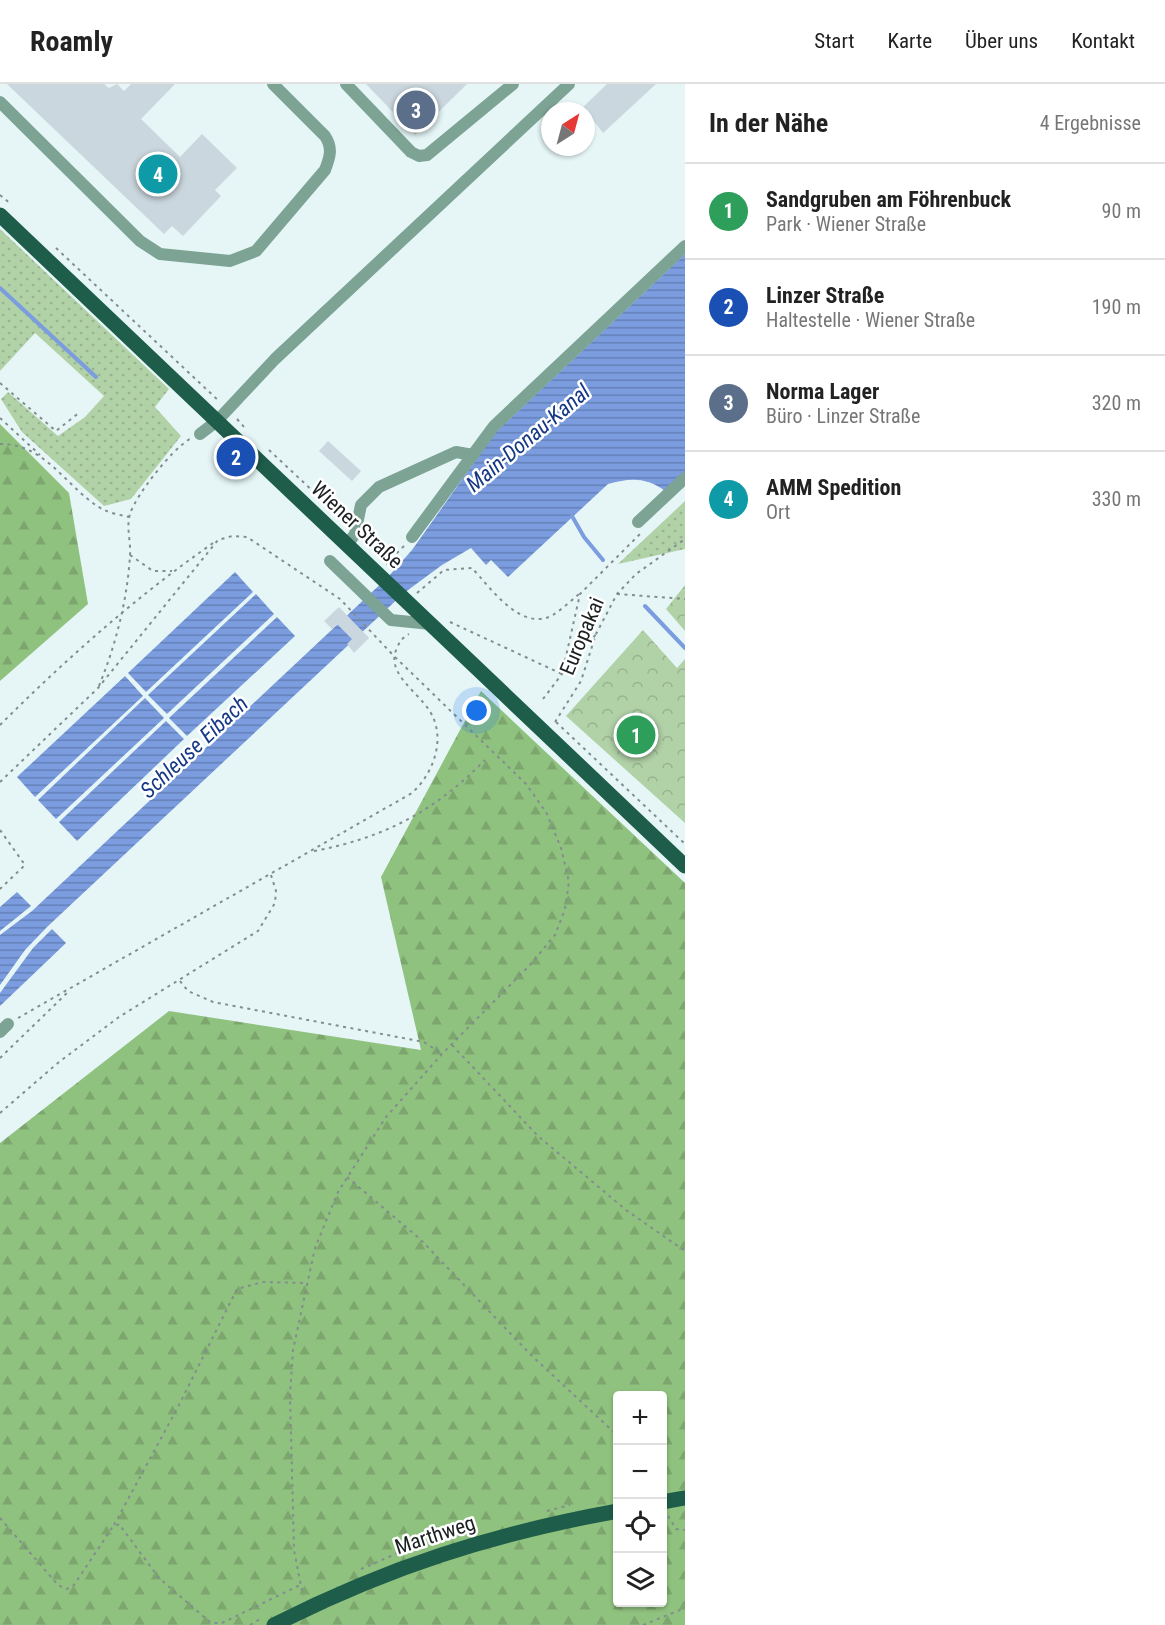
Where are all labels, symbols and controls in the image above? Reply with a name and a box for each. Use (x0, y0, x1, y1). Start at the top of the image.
text: Roamly (30, 25, 113, 58)
text: Start (814, 29, 855, 53)
text: Karte (888, 29, 932, 53)
text: Über uns (965, 29, 1038, 53)
text: Kontakt (1071, 29, 1135, 53)
pin: 3 (396, 87, 436, 132)
north arrow (541, 102, 595, 156)
text: In der Nähe (709, 108, 828, 138)
text: 4 Ergebnisse (1040, 111, 1141, 135)
pin: 4 (138, 152, 178, 196)
text: Sandgruben am Föhrenbuck (766, 187, 1011, 212)
text: 1 (723, 199, 734, 223)
text: 90 m (1102, 199, 1141, 223)
text: Park · Wiener Straße (766, 212, 926, 236)
text: Linzer Straße (766, 283, 884, 308)
text: 2 (723, 295, 734, 319)
text: 190 m (1092, 295, 1141, 319)
text: Haltestelle · Wiener Straße (766, 308, 975, 332)
water label: Main-Donau-Kanal (461, 378, 596, 497)
text: Norma Lager (766, 379, 879, 404)
text: 3 (723, 391, 734, 415)
text: 320 m (1092, 391, 1141, 415)
text: Büro · Linzer Straße (766, 404, 920, 428)
pin: 2 (216, 434, 256, 479)
text: AMM Spedition (766, 475, 901, 500)
street label: Wiener Straße (306, 477, 408, 573)
text: 4 (723, 487, 734, 511)
text: 330 m (1092, 487, 1141, 511)
text: Ort (766, 500, 791, 524)
street label: Europakai (555, 594, 609, 678)
water label: Schleuse Eibach (135, 691, 253, 803)
your location (462, 696, 491, 725)
pin: 1 (616, 712, 656, 758)
map controls (613, 1391, 667, 1607)
button: + (613, 1391, 667, 1445)
button: − (613, 1445, 667, 1499)
button: locate (613, 1499, 667, 1553)
street label: Marthweg (392, 1511, 478, 1559)
button: layers (613, 1553, 667, 1607)

